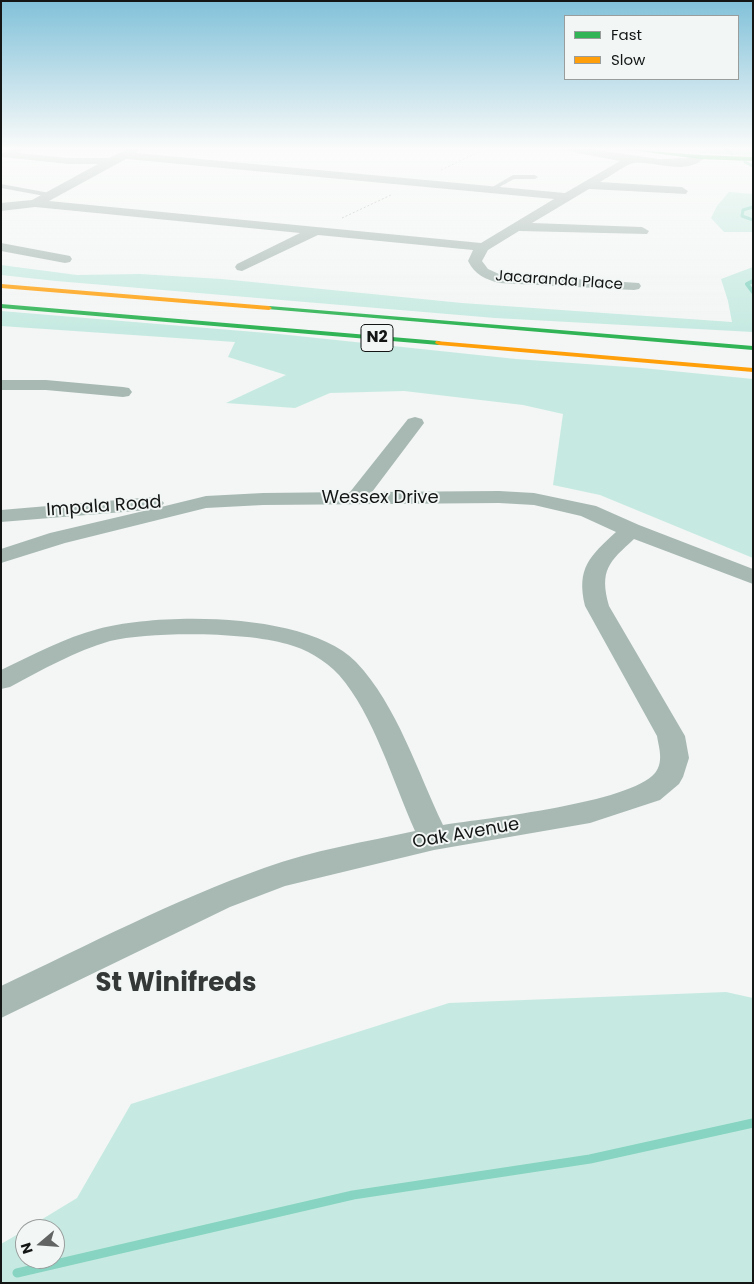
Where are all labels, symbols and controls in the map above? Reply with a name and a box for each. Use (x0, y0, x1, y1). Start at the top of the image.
legend (564, 15, 739, 80)
text: Fast (611, 24, 642, 45)
text: Slow (611, 49, 645, 70)
street label: Jacaranda Place (495, 268, 623, 294)
road number: N2 (361, 324, 393, 352)
street label: Wessex Drive (321, 487, 439, 509)
street label: Impala Road (46, 492, 162, 522)
street label: Oak Avenue (411, 814, 521, 854)
district label: St Winifreds (96, 968, 256, 1000)
north arrow (15, 1219, 65, 1269)
text: N (16, 1240, 38, 1256)

